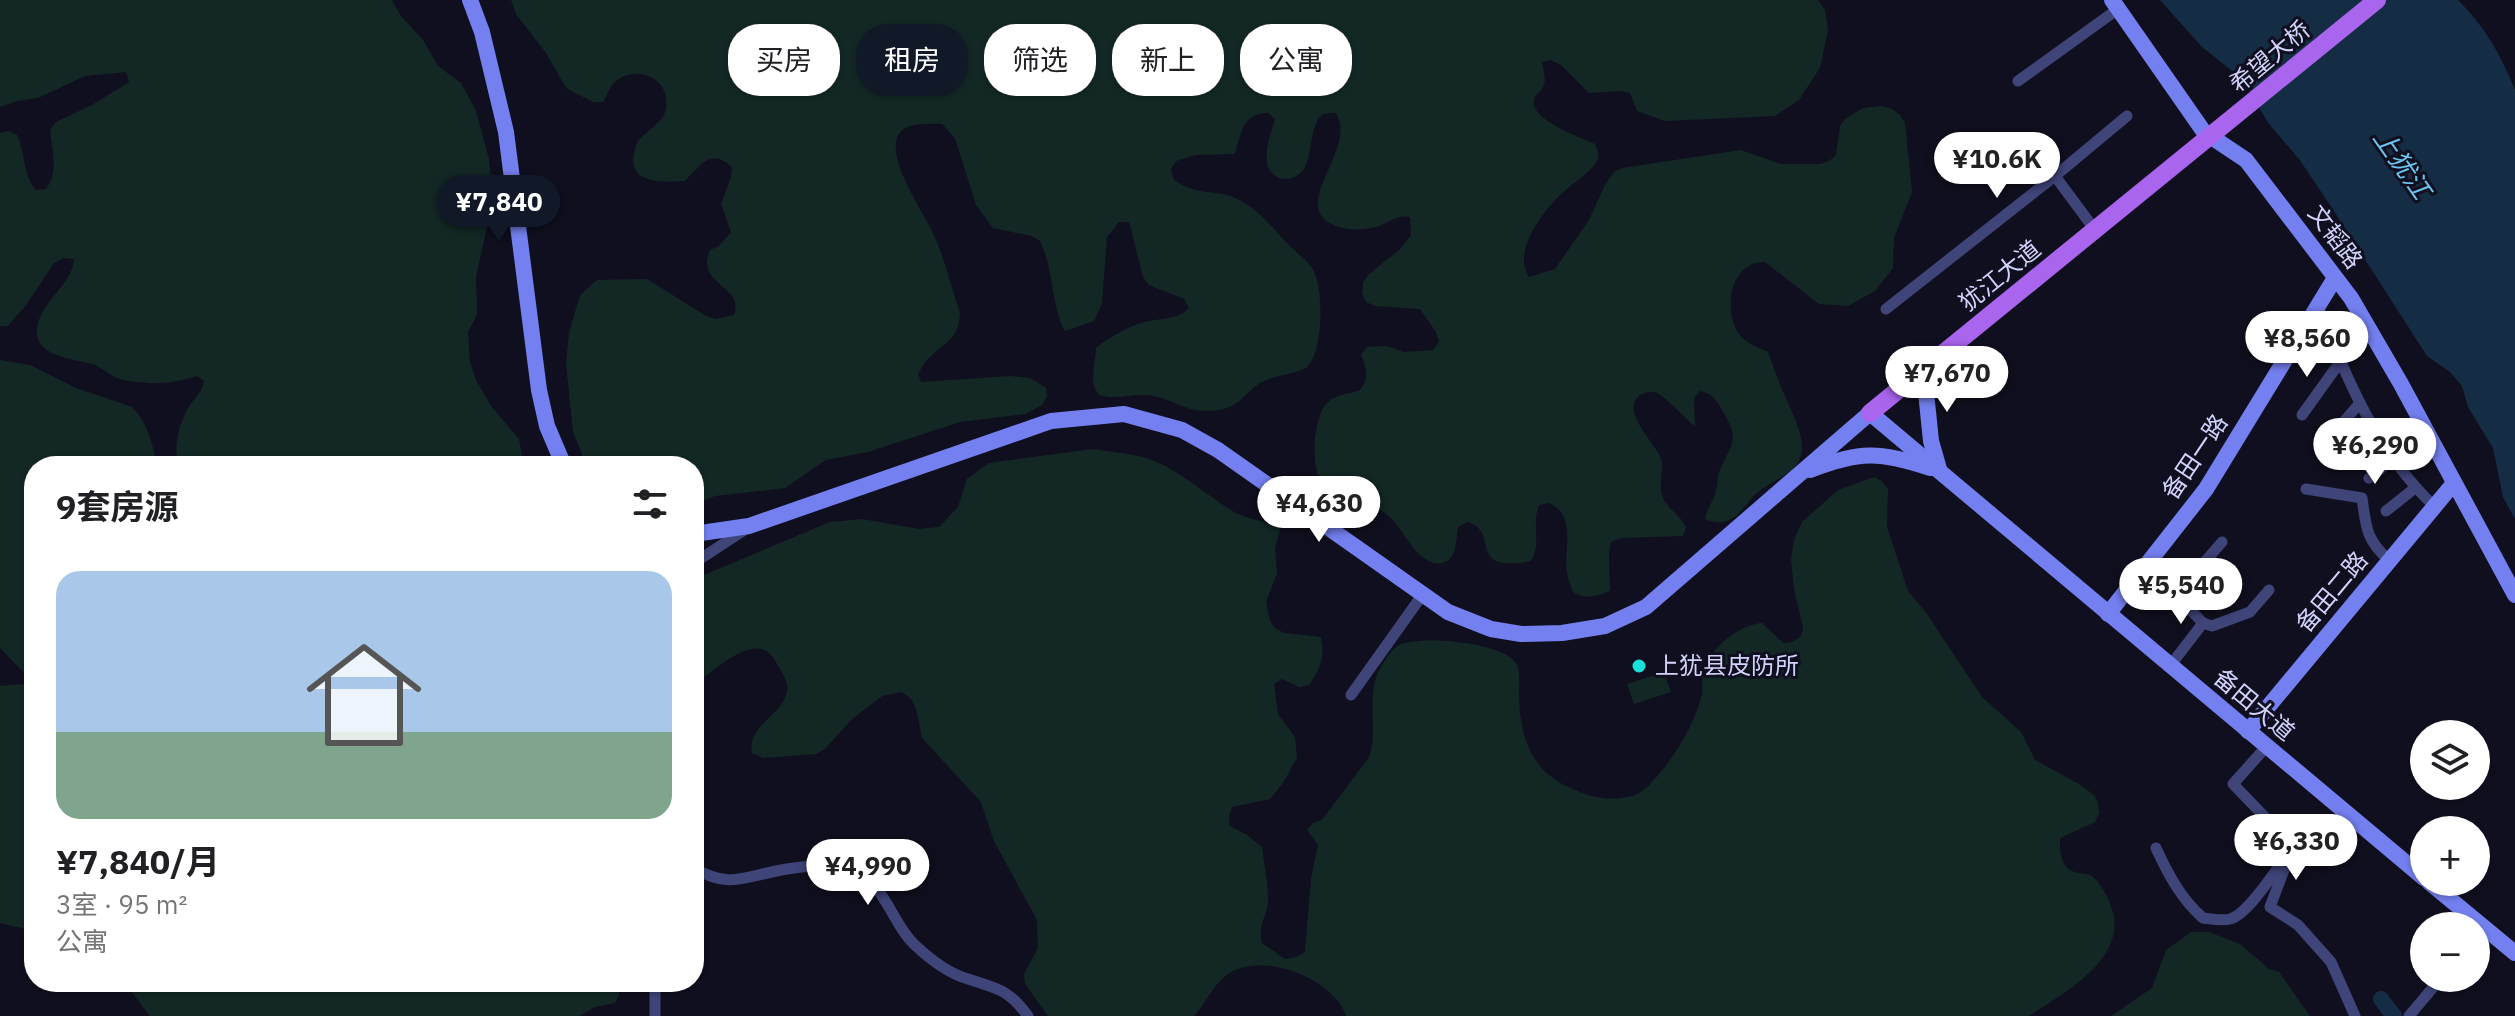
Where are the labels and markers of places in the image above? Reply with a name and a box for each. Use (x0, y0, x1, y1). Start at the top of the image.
pin: ¥10.6K (1932, 132, 2062, 200)
pin: ¥7,840 (434, 175, 564, 243)
pin: ¥8,560 (2242, 311, 2372, 379)
pin: ¥7,670 (1882, 346, 2012, 414)
pin: ¥6,290 (2310, 418, 2440, 486)
pin: ¥4,630 (1254, 476, 1384, 544)
pin: ¥5,540 (2116, 558, 2246, 626)
place label: 上犹县皮防所 (1655, 649, 1799, 681)
marker: 上犹县皮防所 (1630, 657, 1648, 675)
pin: ¥6,330 (2231, 814, 2361, 882)
pin: ¥4,990 (803, 839, 933, 907)

